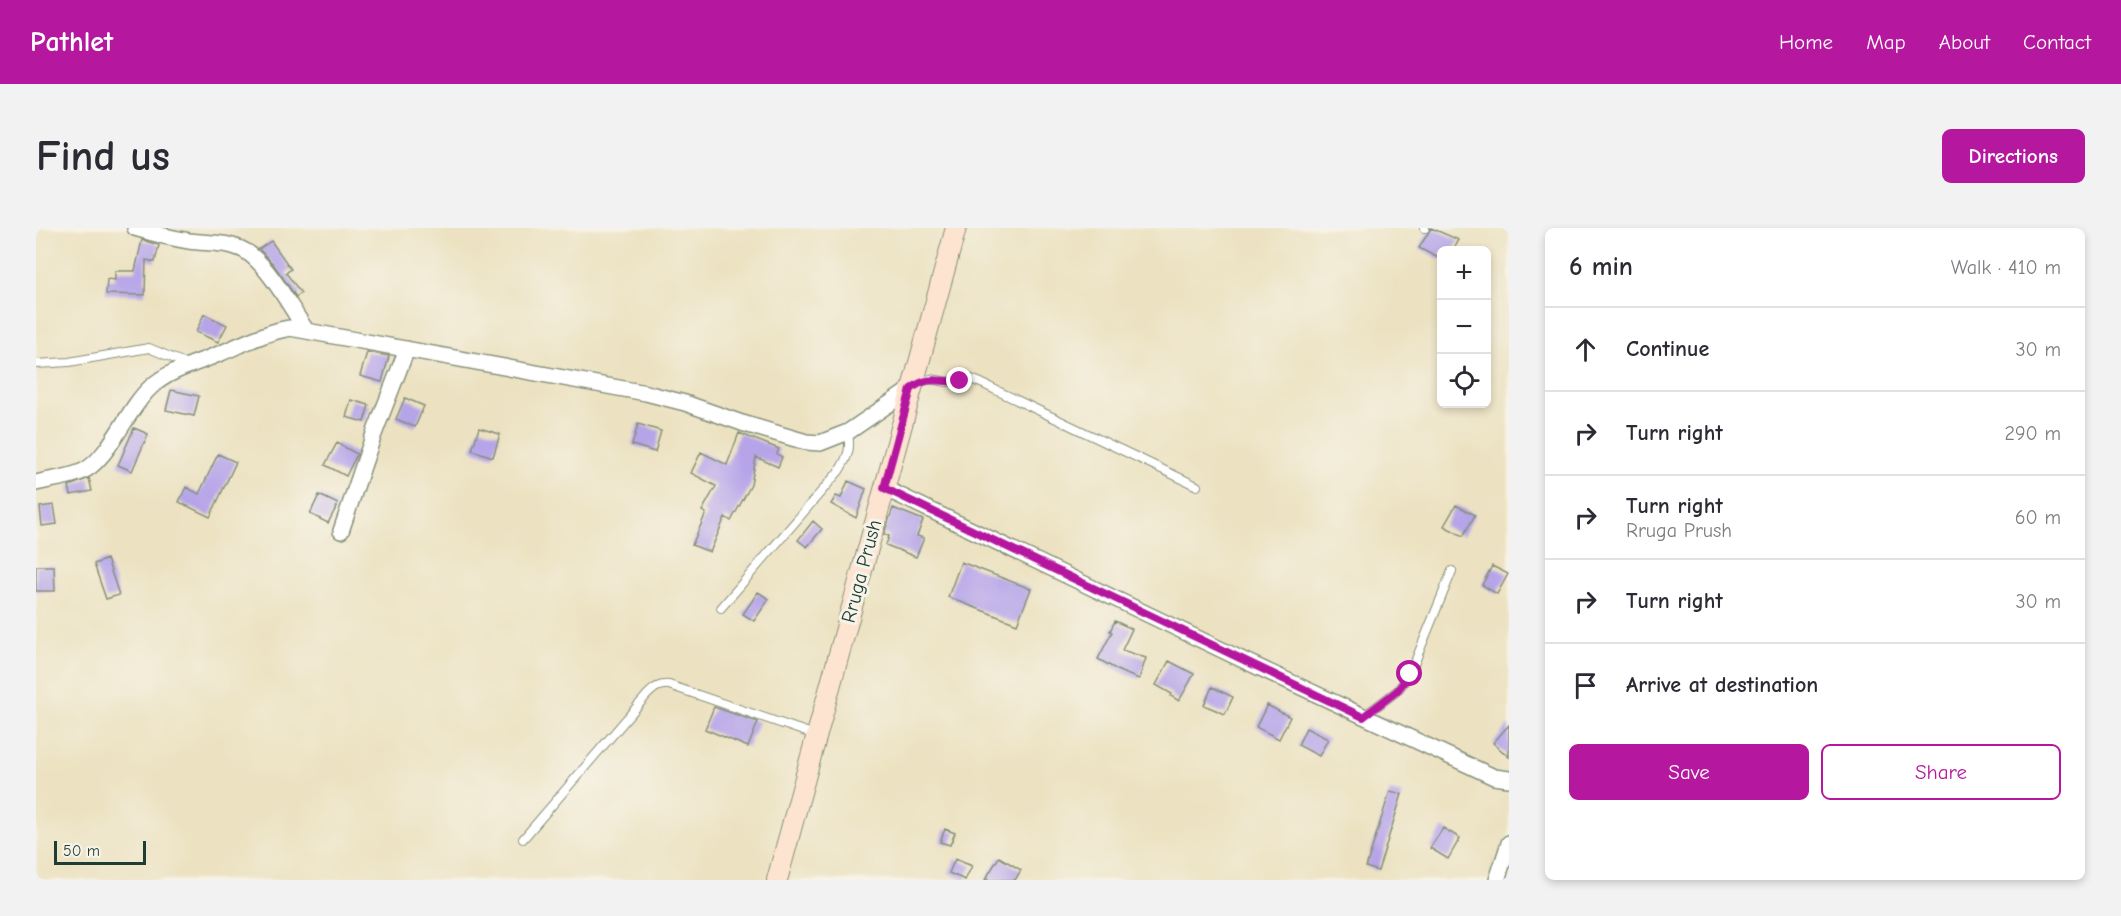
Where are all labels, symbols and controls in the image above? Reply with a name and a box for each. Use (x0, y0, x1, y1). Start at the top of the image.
text: Pathlet (30, 26, 113, 58)
text: Home (1779, 30, 1833, 54)
text: Map (1866, 30, 1906, 54)
text: About (1939, 30, 1990, 54)
text: Contact (2023, 30, 2091, 54)
button: Directions (1942, 129, 2085, 183)
text: Find us (36, 132, 170, 181)
map controls (1437, 246, 1491, 408)
button: + (1437, 246, 1491, 300)
text: 6 min (1569, 252, 1633, 282)
text: Walk · 410 m (1951, 256, 2061, 279)
button: − (1437, 300, 1491, 354)
icon: ahead (1569, 333, 1602, 366)
text: Continue (1626, 336, 1709, 362)
text: 30 m (2015, 338, 2061, 361)
button: locate (1437, 354, 1491, 408)
route end (946, 367, 972, 393)
icon: right (1569, 417, 1602, 450)
text: Turn right (1626, 420, 1723, 446)
text: 290 m (2005, 422, 2061, 445)
text: Turn right (1626, 493, 1723, 519)
icon: right (1569, 501, 1602, 534)
text: 60 m (2015, 506, 2061, 529)
street label: Rruga Prush (837, 517, 886, 625)
text: Rruga Prush (1626, 519, 1732, 542)
icon: right (1569, 585, 1602, 618)
text: Turn right (1626, 588, 1723, 614)
text: 30 m (2015, 590, 2061, 613)
route start (1396, 660, 1422, 686)
icon: arrive (1569, 669, 1602, 702)
text: Arrive at destination (1626, 672, 1818, 698)
button: Save (1569, 744, 1809, 800)
button: Share (1821, 744, 2061, 800)
scale bar (54, 838, 146, 866)
text: 50 m (63, 842, 100, 860)

